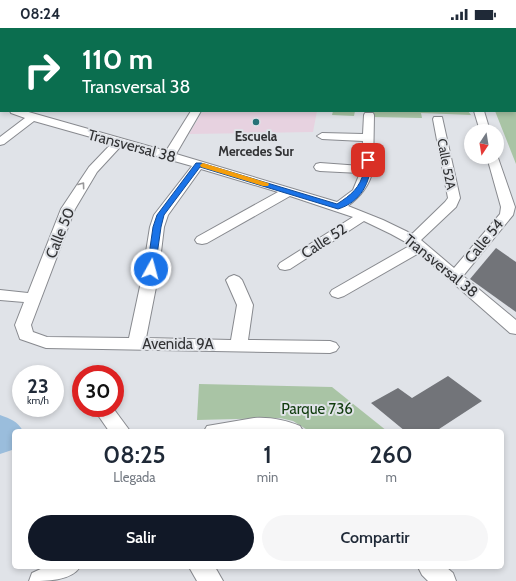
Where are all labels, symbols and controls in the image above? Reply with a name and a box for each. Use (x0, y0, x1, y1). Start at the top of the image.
text: 08:24 (20, 5, 60, 23)
text: 110 m (82, 42, 153, 76)
icon: right (16, 44, 68, 96)
text: Transversal 38 (82, 76, 190, 98)
marker: Escuela Mercedes Sur (251, 117, 261, 127)
north arrow (464, 124, 504, 164)
map controls (464, 124, 504, 164)
street label: Transversal 38 (86, 126, 178, 166)
place label: Escuela Mercedes Sur (218, 128, 294, 159)
street label: Calle 52A (434, 137, 460, 191)
pin (351, 143, 385, 177)
icon: arrive (357, 149, 379, 171)
one-way arrow (77, 183, 84, 190)
street label: Calle 50 (42, 205, 78, 261)
street label: Calle 54 (461, 215, 507, 267)
street label: Calle 52 (298, 220, 350, 262)
street label: Transversal 38 (400, 231, 482, 301)
position arrow (130, 248, 172, 290)
street label: Avenida 9A (142, 335, 215, 353)
speed limit sign: 30 (72, 365, 124, 417)
text: 23 (27, 374, 49, 398)
text: km/h (27, 394, 49, 407)
park label: Parque 736 (281, 400, 353, 418)
text: 08:25 (103, 440, 166, 469)
text: 1 (263, 440, 272, 469)
text: 260 (370, 440, 413, 469)
text: Llegada (113, 469, 156, 485)
text: min (257, 469, 278, 485)
text: m (385, 469, 397, 485)
button: Salir (28, 515, 254, 561)
button: Compartir (262, 515, 488, 561)

